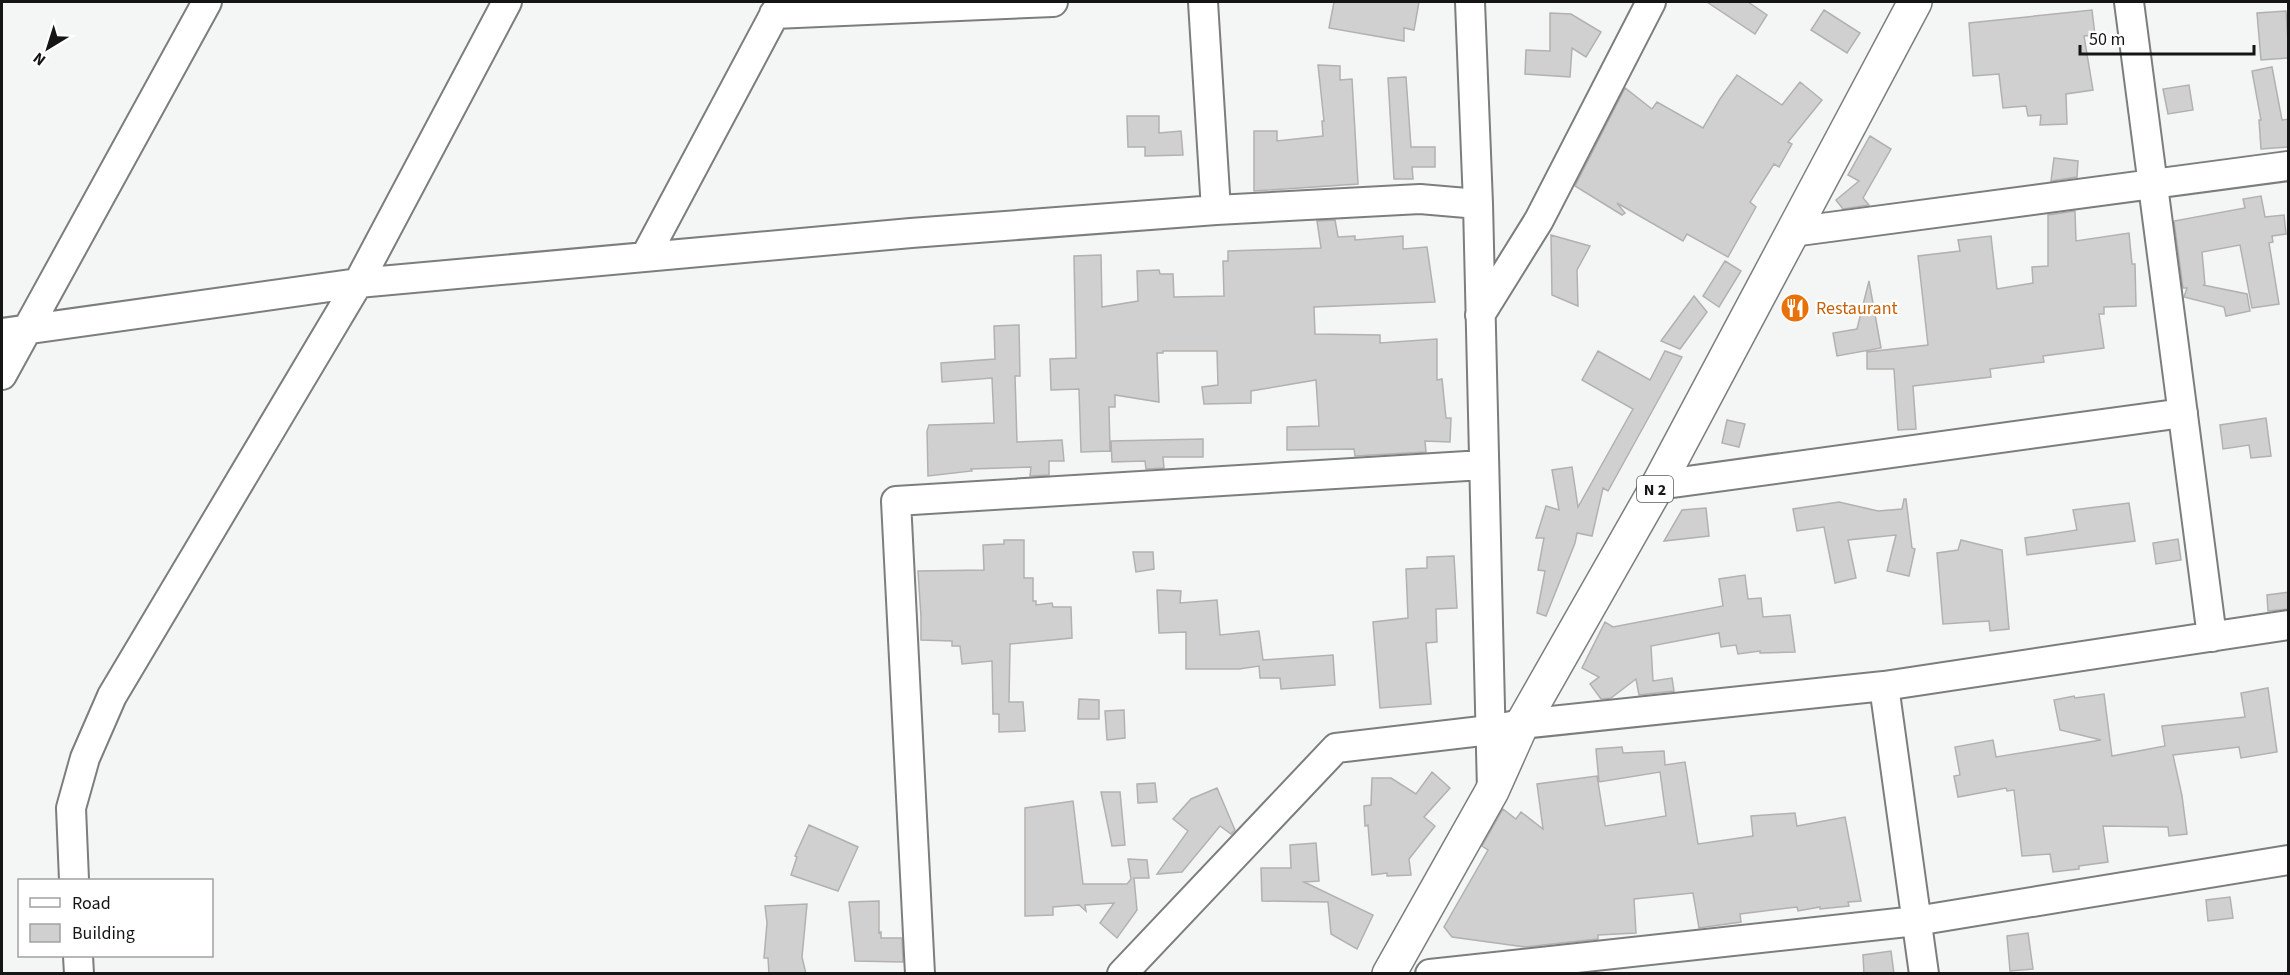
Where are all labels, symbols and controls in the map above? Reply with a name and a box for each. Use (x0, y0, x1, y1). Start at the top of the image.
north arrow (18, 18, 78, 78)
scale bar (2080, 18, 2254, 56)
text: 50 m (2089, 27, 2125, 52)
text: N (28, 47, 50, 71)
restaurant icon: Restaurant (1779, 292, 1811, 324)
place label: Restaurant (1816, 296, 1898, 321)
road number: N 2 (1637, 476, 1673, 502)
legend (18, 879, 213, 957)
text: Road (72, 891, 111, 916)
text: Building (72, 921, 135, 946)

